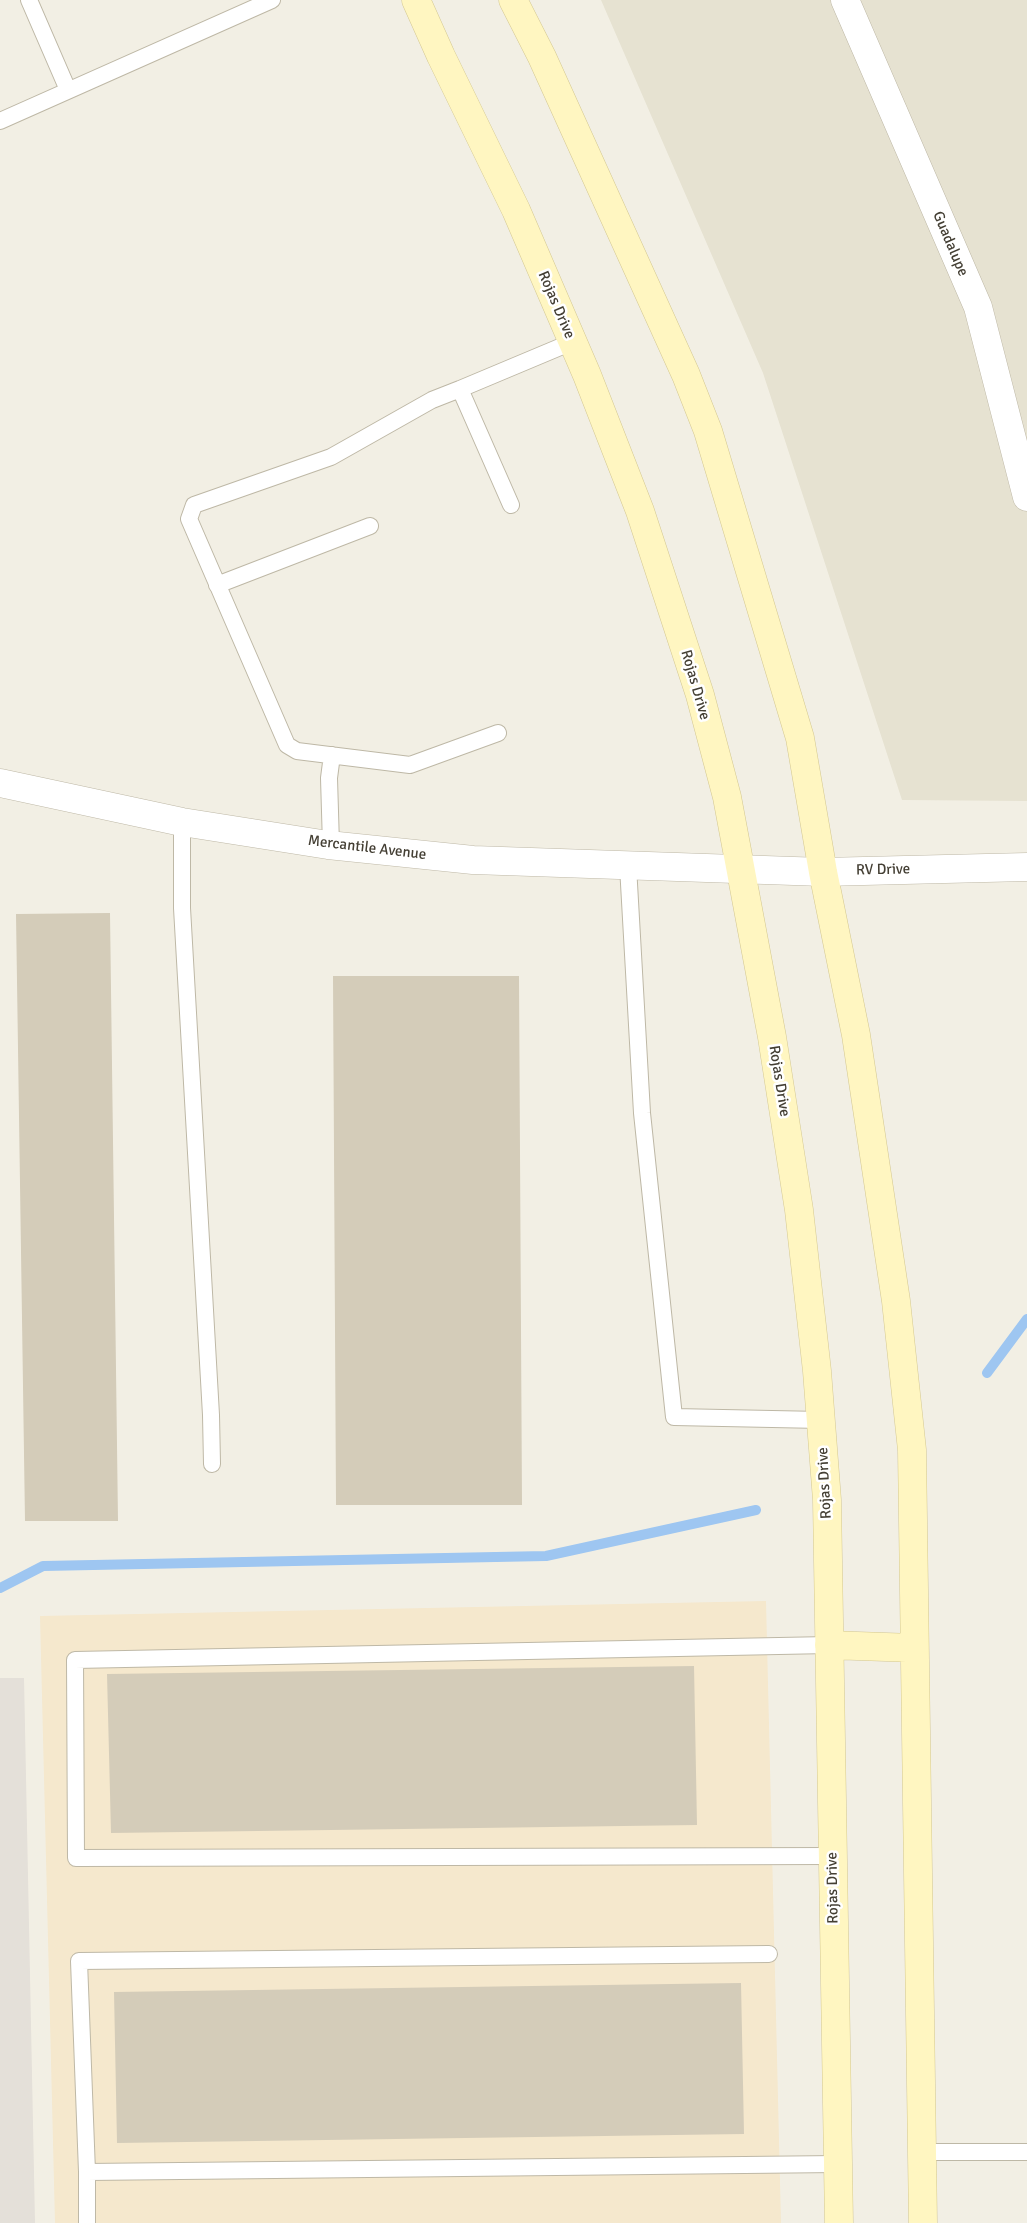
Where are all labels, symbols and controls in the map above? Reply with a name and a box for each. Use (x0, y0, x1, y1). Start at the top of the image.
street label: Guadalupe (928, 209, 972, 279)
street label: Rojas Drive (534, 268, 578, 342)
street label: Rojas Drive (676, 648, 714, 722)
street label: Mercantile Avenue (307, 832, 427, 864)
street label: RV Drive (856, 861, 910, 879)
street label: Rojas Drive (764, 1044, 794, 1118)
street label: Rojas Drive (814, 1447, 836, 1519)
street label: Rojas Drive (823, 1852, 843, 1924)

